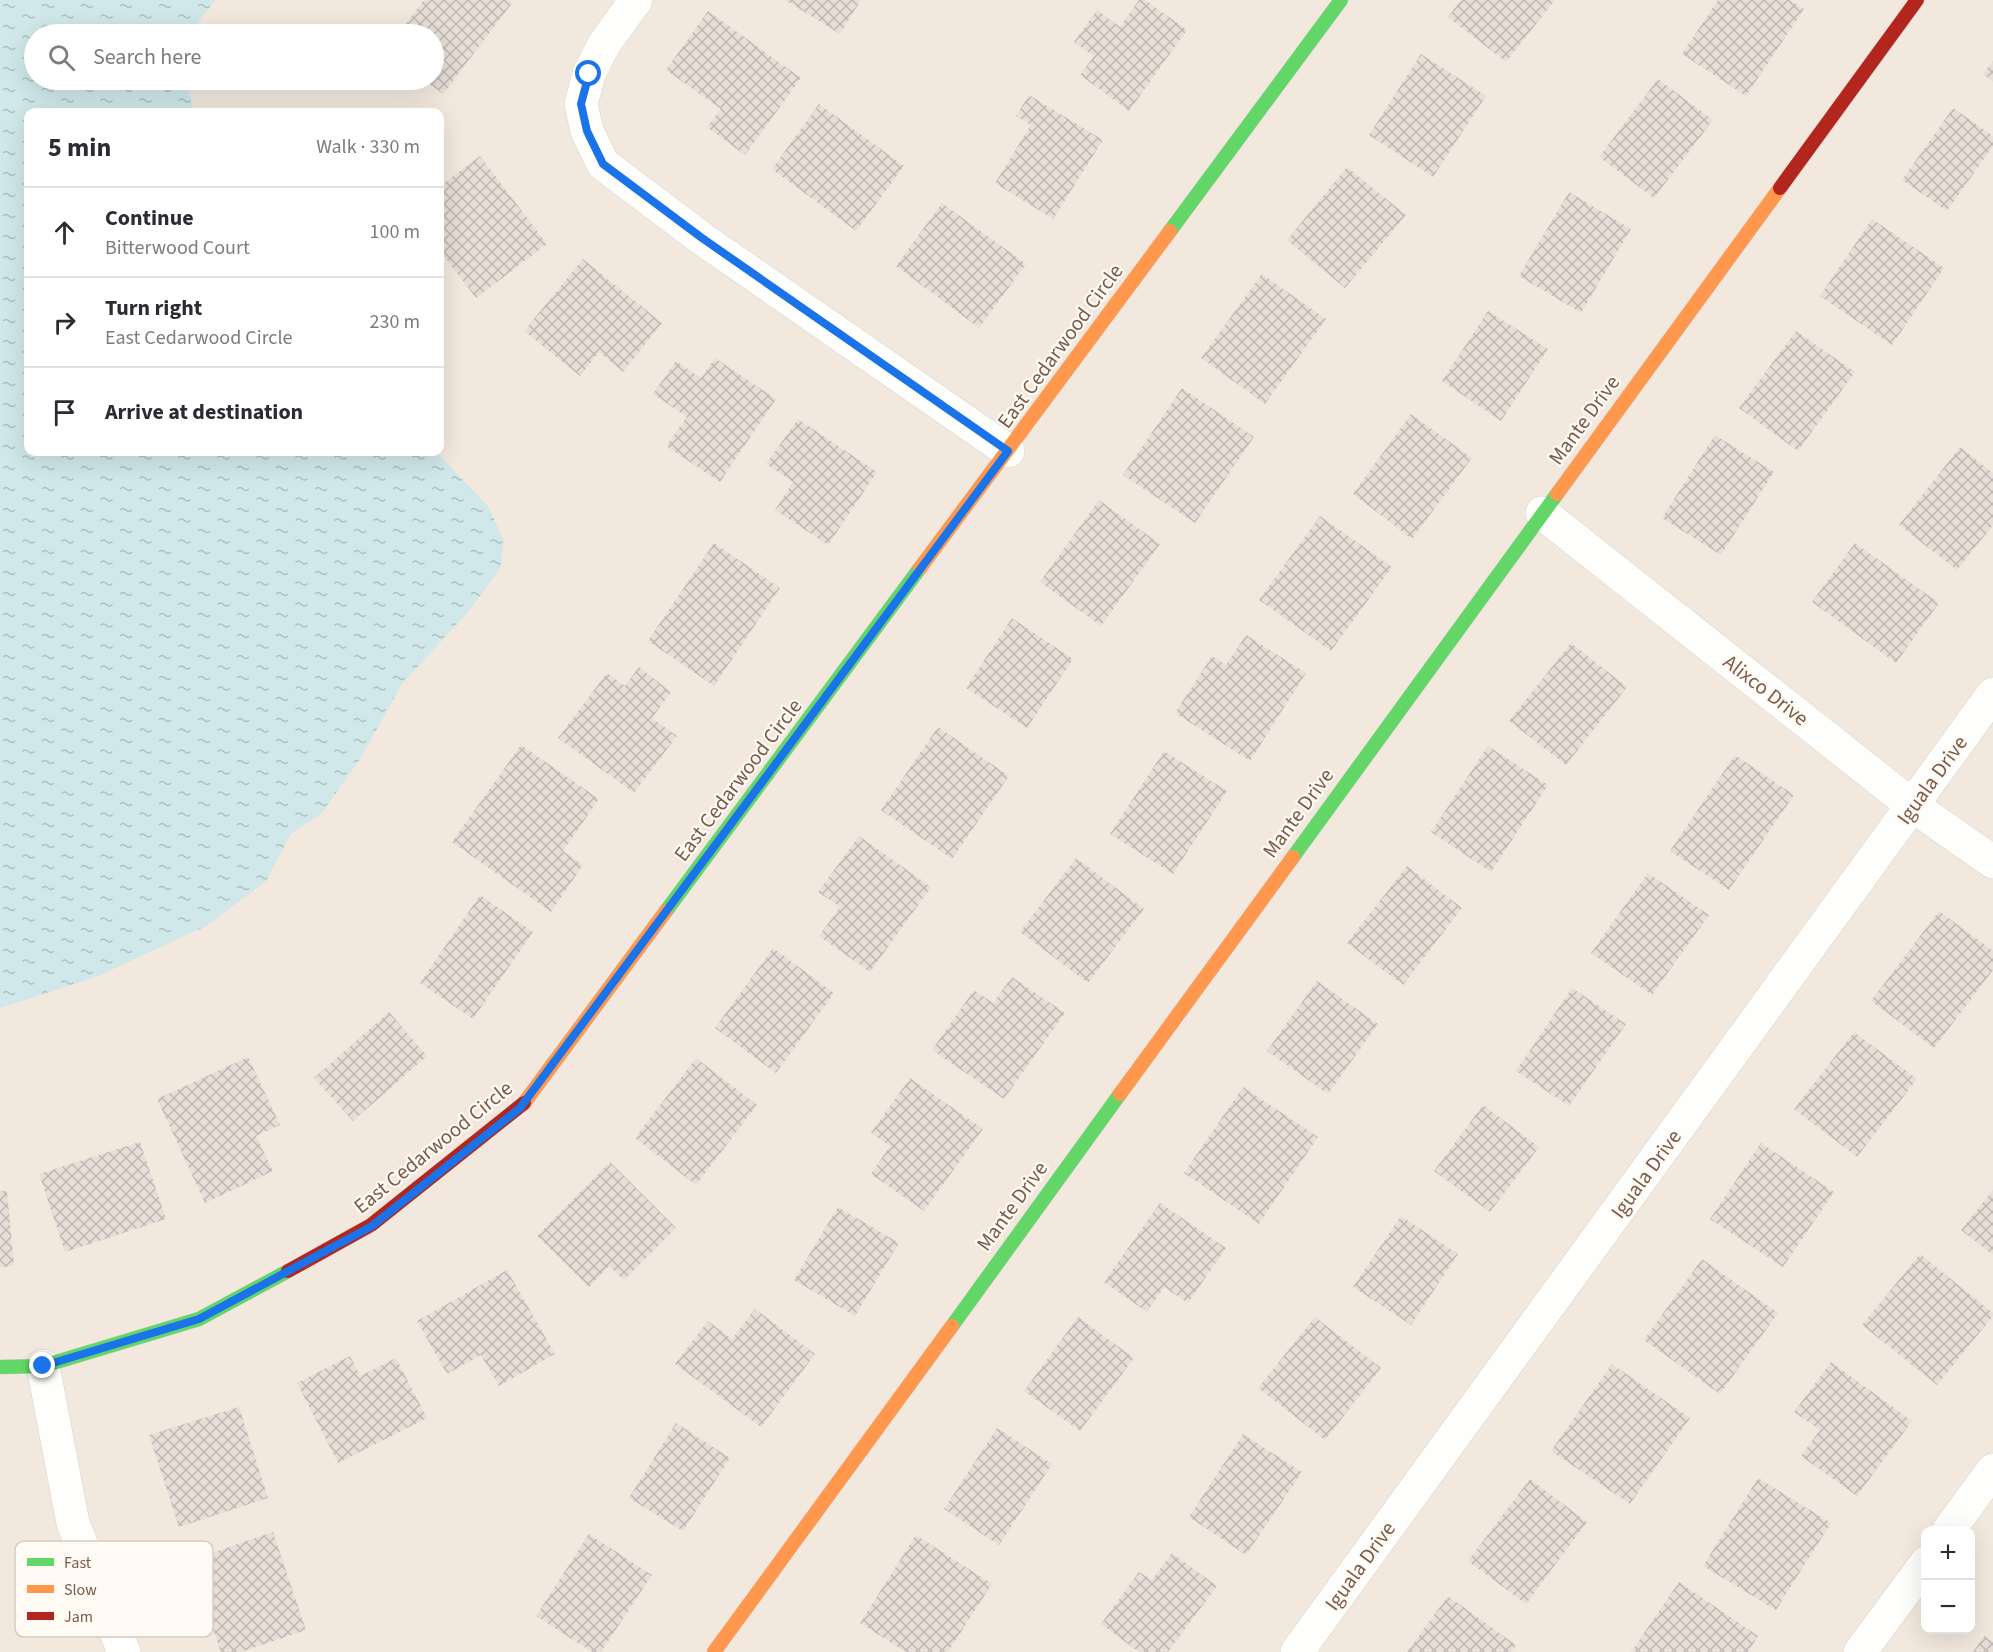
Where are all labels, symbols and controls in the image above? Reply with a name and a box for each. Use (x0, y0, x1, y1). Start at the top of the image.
search box (24, 24, 444, 90)
icon: search (45, 41, 78, 74)
text: Search here (93, 41, 201, 73)
route start (575, 60, 601, 86)
text: 5 min (48, 129, 111, 166)
text: Walk · 330 m (316, 133, 420, 161)
text: Continue (105, 202, 194, 234)
icon: ahead (48, 216, 81, 249)
text: 100 m (370, 218, 420, 246)
text: Bitterwood Court (105, 234, 250, 262)
street label: East Cedarwood Circle (990, 258, 1130, 434)
text: Turn right (105, 292, 202, 324)
icon: right (48, 306, 81, 339)
text: 230 m (370, 308, 420, 336)
text: East Cedarwood Circle (105, 324, 293, 352)
street label: Mante Drive (1541, 369, 1627, 471)
icon: arrive (48, 396, 81, 429)
text: Arrive at destination (105, 396, 303, 428)
street label: Alixco Drive (1717, 647, 1815, 733)
street label: East Cedarwood Circle (667, 692, 809, 868)
street label: Iguala Drive (1889, 729, 1975, 831)
street label: Mante Drive (1255, 762, 1341, 864)
street label: East Cedarwood Circle (347, 1073, 519, 1221)
street label: Iguala Drive (1603, 1123, 1689, 1225)
street label: Mante Drive (969, 1155, 1055, 1257)
route end (29, 1352, 55, 1378)
street label: Iguala Drive (1317, 1515, 1403, 1617)
map controls (1921, 1526, 1975, 1634)
button: + (1921, 1526, 1975, 1580)
legend (15, 1541, 213, 1637)
text: Fast (64, 1552, 92, 1574)
text: Slow (64, 1579, 97, 1601)
button: − (1921, 1580, 1975, 1634)
text: Jam (64, 1606, 93, 1628)

